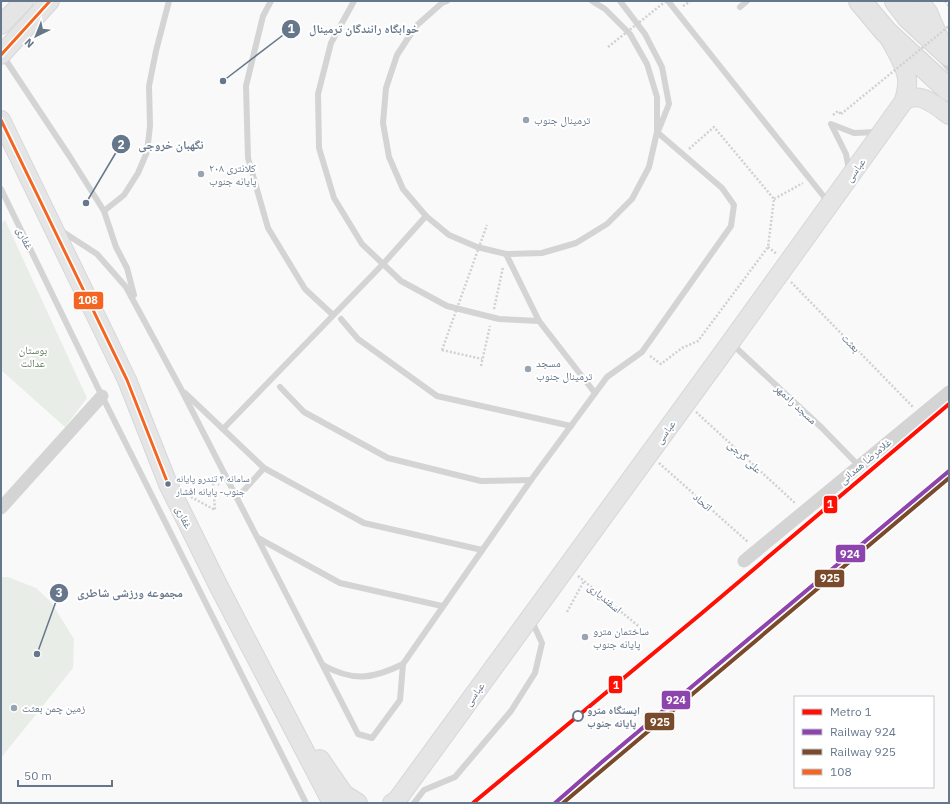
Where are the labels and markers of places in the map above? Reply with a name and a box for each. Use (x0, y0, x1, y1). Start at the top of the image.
callout: خوابگاه رانندگان ترمینال (281, 17, 427, 41)
place label: ترمینال جنوب (534, 113, 591, 127)
marker: ترمینال جنوب (521, 115, 531, 125)
callout: نگهبان خروجی (111, 132, 212, 156)
place label: کلانتری ۲۰۸ پایانه جنوب (209, 161, 257, 188)
marker: کلانتری ۲۰۸ پایانه جنوب (196, 169, 206, 179)
place label: مسجد ترمینال جنوب (536, 356, 593, 383)
marker: مسجد ترمینال جنوب (523, 364, 533, 374)
place label: سامانه ۴ تندرو پایانه جنوب- پایانه افشار (175, 472, 250, 498)
marker: سامانه ۴ تندرو پایانه جنوب- پایانه افشار (163, 479, 173, 489)
callout: مجموعه ورزشی شاطری (49, 581, 191, 605)
place label: ساختمان مترو پایانه جنوب (593, 624, 649, 651)
marker: ساختمان مترو پایانه جنوب (580, 632, 590, 642)
place label: زمین چمن بعثت (22, 701, 85, 715)
marker: زمین چمن بعثت (9, 703, 19, 713)
place label: ایستگاه مترو پایانه جنوب (587, 703, 640, 730)
marker: ایستگاه مترو پایانه جنوب (572, 710, 584, 722)

